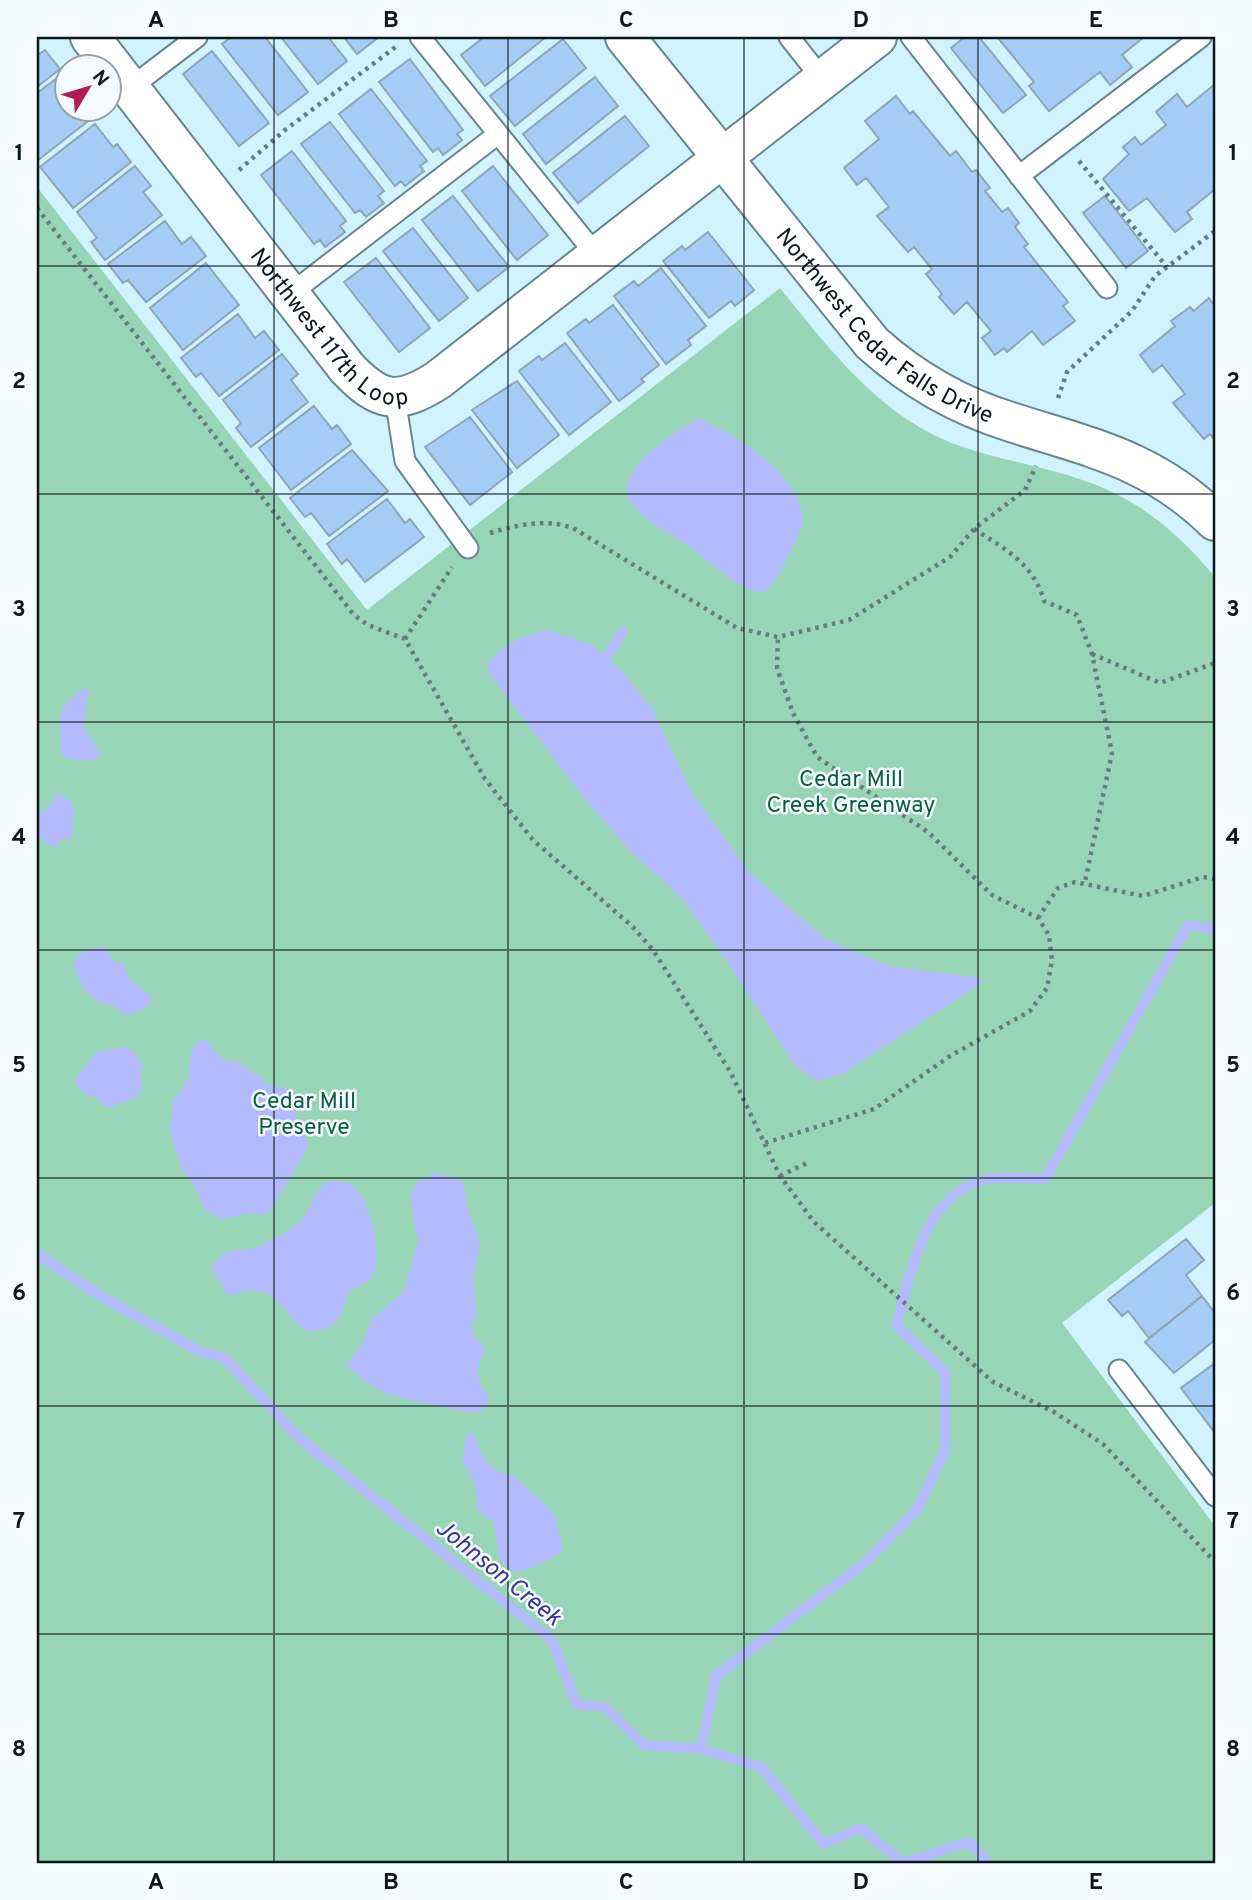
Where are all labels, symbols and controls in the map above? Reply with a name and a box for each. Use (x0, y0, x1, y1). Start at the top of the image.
text: A (148, 7, 164, 36)
text: B (383, 7, 399, 36)
text: C (619, 7, 633, 36)
text: D (853, 7, 869, 36)
text: E (1089, 7, 1103, 36)
north arrow (52, 52, 122, 122)
text: N (86, 66, 113, 92)
text: 1 (14, 140, 24, 169)
text: 1 (1228, 140, 1238, 169)
street label: Northwest Cedar Falls Drive (768, 223, 997, 432)
street label: Northwest 117th Loop (242, 243, 410, 414)
text: 2 (12, 368, 26, 397)
text: 2 (1226, 368, 1240, 397)
text: 3 (12, 596, 26, 625)
text: 3 (1226, 596, 1240, 625)
park label: Cedar Mill Creek Greenway (767, 766, 935, 821)
text: 4 (12, 824, 26, 853)
text: 4 (1226, 824, 1240, 853)
text: 5 (12, 1052, 26, 1081)
text: 5 (1226, 1052, 1240, 1081)
park label: Cedar Mill Preserve (252, 1088, 356, 1143)
text: 6 (12, 1280, 26, 1309)
text: 6 (1226, 1280, 1240, 1309)
text: 7 (13, 1508, 25, 1537)
text: 7 (1227, 1508, 1239, 1537)
water label: Johnson Creek (429, 1514, 567, 1634)
text: 8 (12, 1736, 26, 1765)
text: 8 (1226, 1736, 1240, 1765)
text: A (148, 1869, 164, 1898)
text: B (383, 1869, 399, 1898)
text: C (619, 1869, 633, 1898)
text: D (853, 1869, 869, 1898)
text: E (1089, 1869, 1103, 1898)

